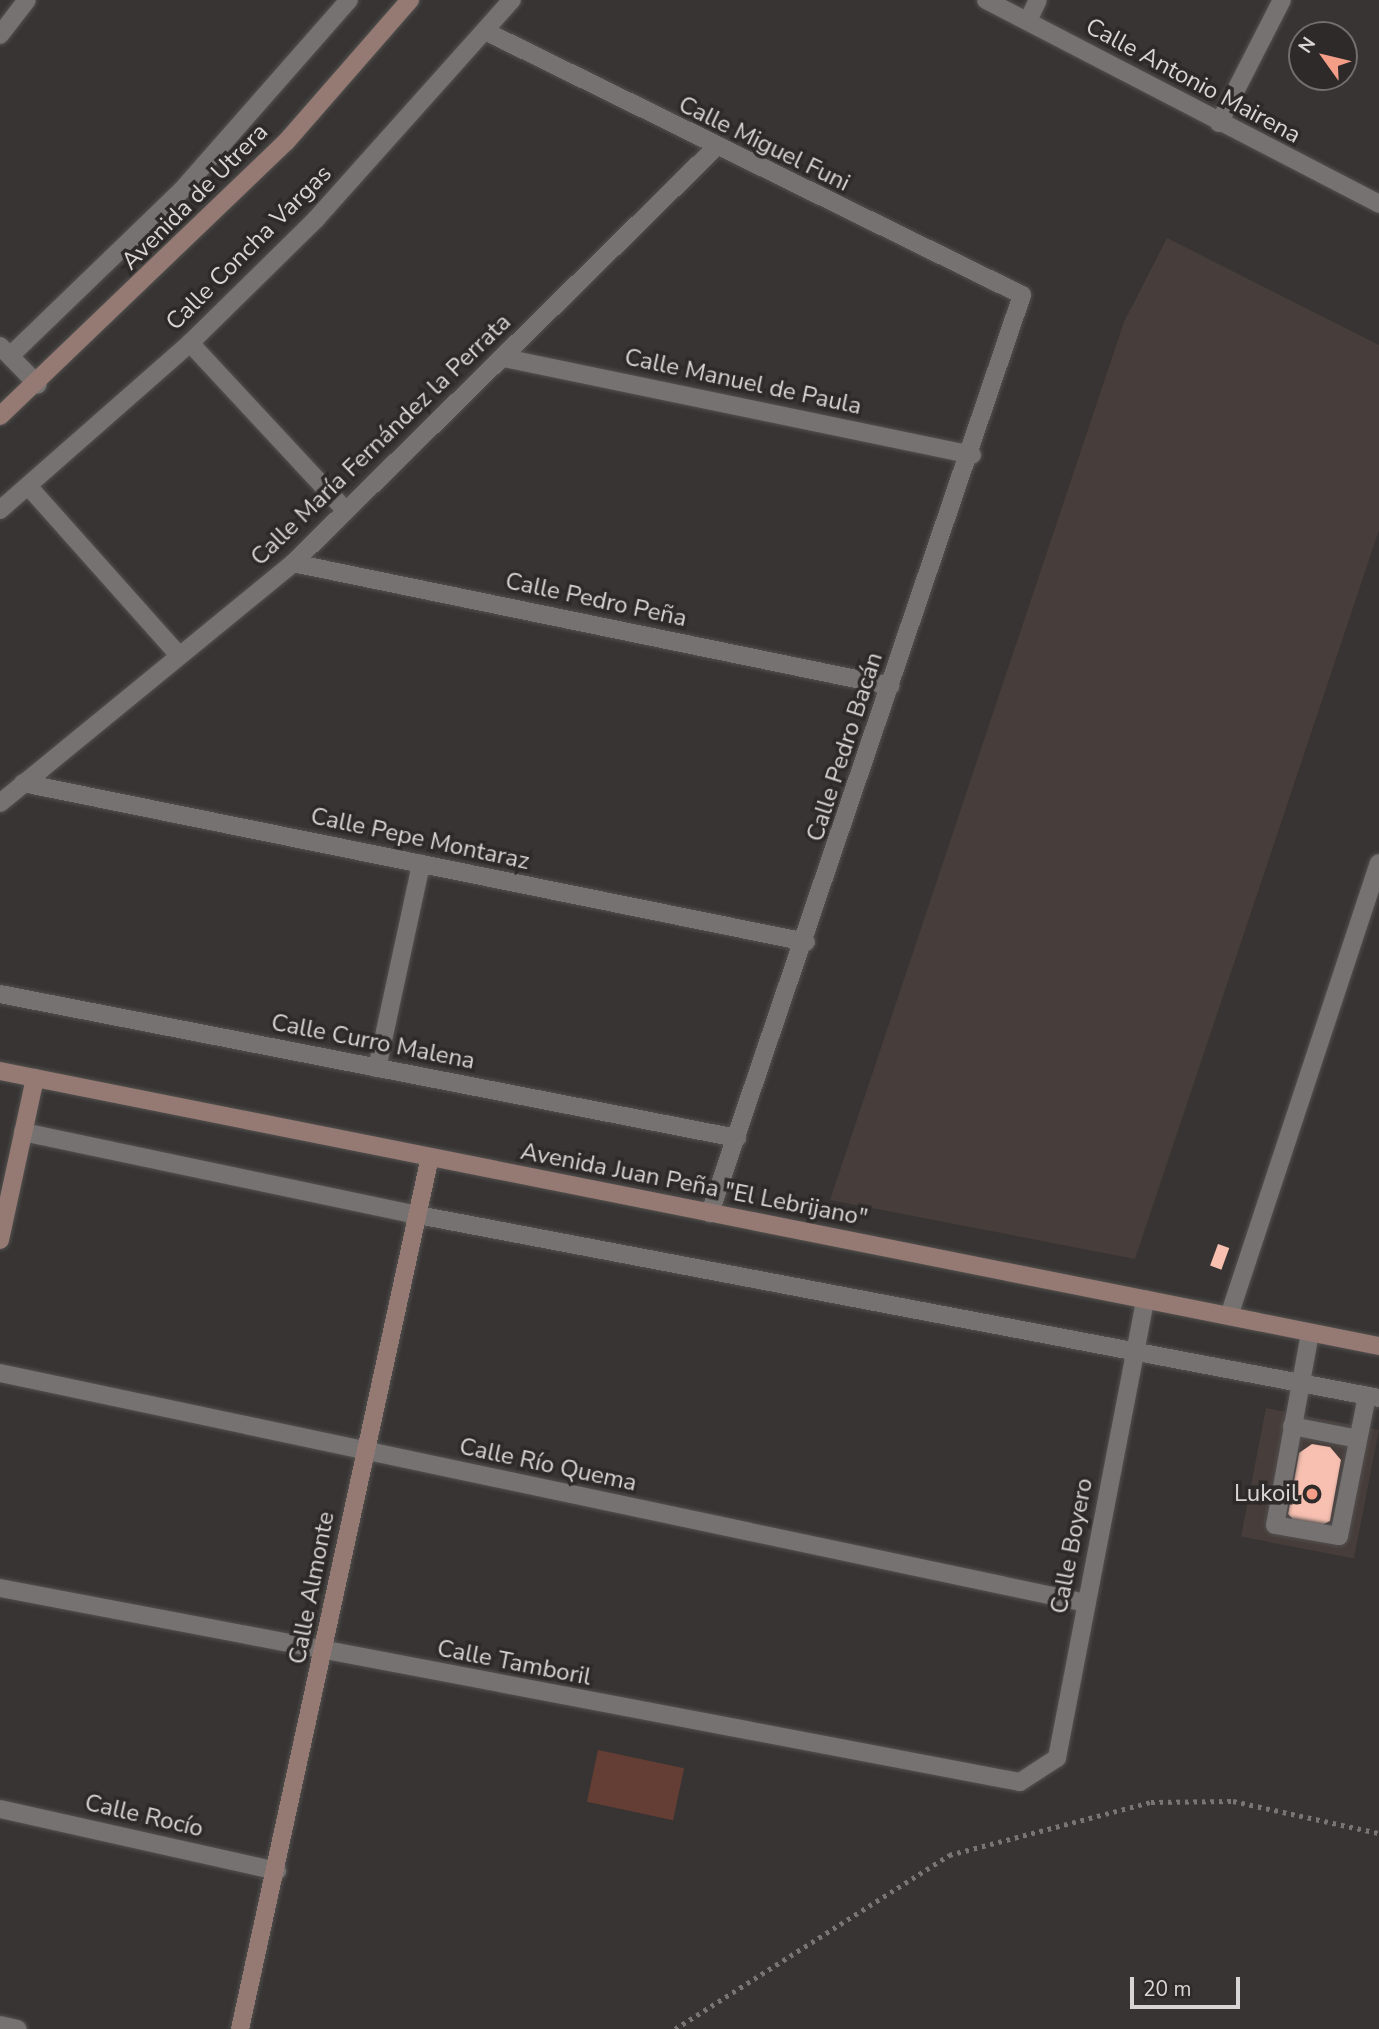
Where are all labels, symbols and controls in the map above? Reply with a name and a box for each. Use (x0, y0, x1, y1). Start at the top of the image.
street label: Calle Antonio Mairena (1081, 12, 1305, 150)
north arrow (1288, 21, 1358, 91)
text: N (1292, 32, 1322, 59)
street label: Calle Miguel Funi (674, 90, 854, 198)
street label: Avenida de Utrera (116, 118, 274, 276)
street label: Calle Concha Vargas (160, 159, 338, 337)
street label: Calle María Fernández la Perrata (245, 308, 517, 572)
street label: Calle Manuel de Paula (622, 343, 864, 421)
street label: Calle Pedro Peña (503, 567, 689, 633)
street label: Calle Pedro Bacán (801, 649, 889, 845)
street label: Calle Pepe Montaraz (308, 802, 532, 876)
street label: Calle Curro Malena (269, 1008, 477, 1076)
street label: Avenida Juan Peña "El Lebrijano" (518, 1137, 870, 1233)
street label: Calle Río Quema (457, 1432, 639, 1498)
street label: Calle Boyero (1045, 1476, 1099, 1616)
place label: Lukoil (1234, 1480, 1298, 1508)
marker: Lukoil (1304, 1486, 1320, 1502)
street label: Calle Almonte (283, 1509, 341, 1667)
street label: Calle Tamboril (435, 1634, 593, 1692)
street label: Calle Rocío (82, 1788, 206, 1844)
scale bar (1134, 1962, 1244, 2006)
text: 20 m (1143, 1975, 1192, 2003)

